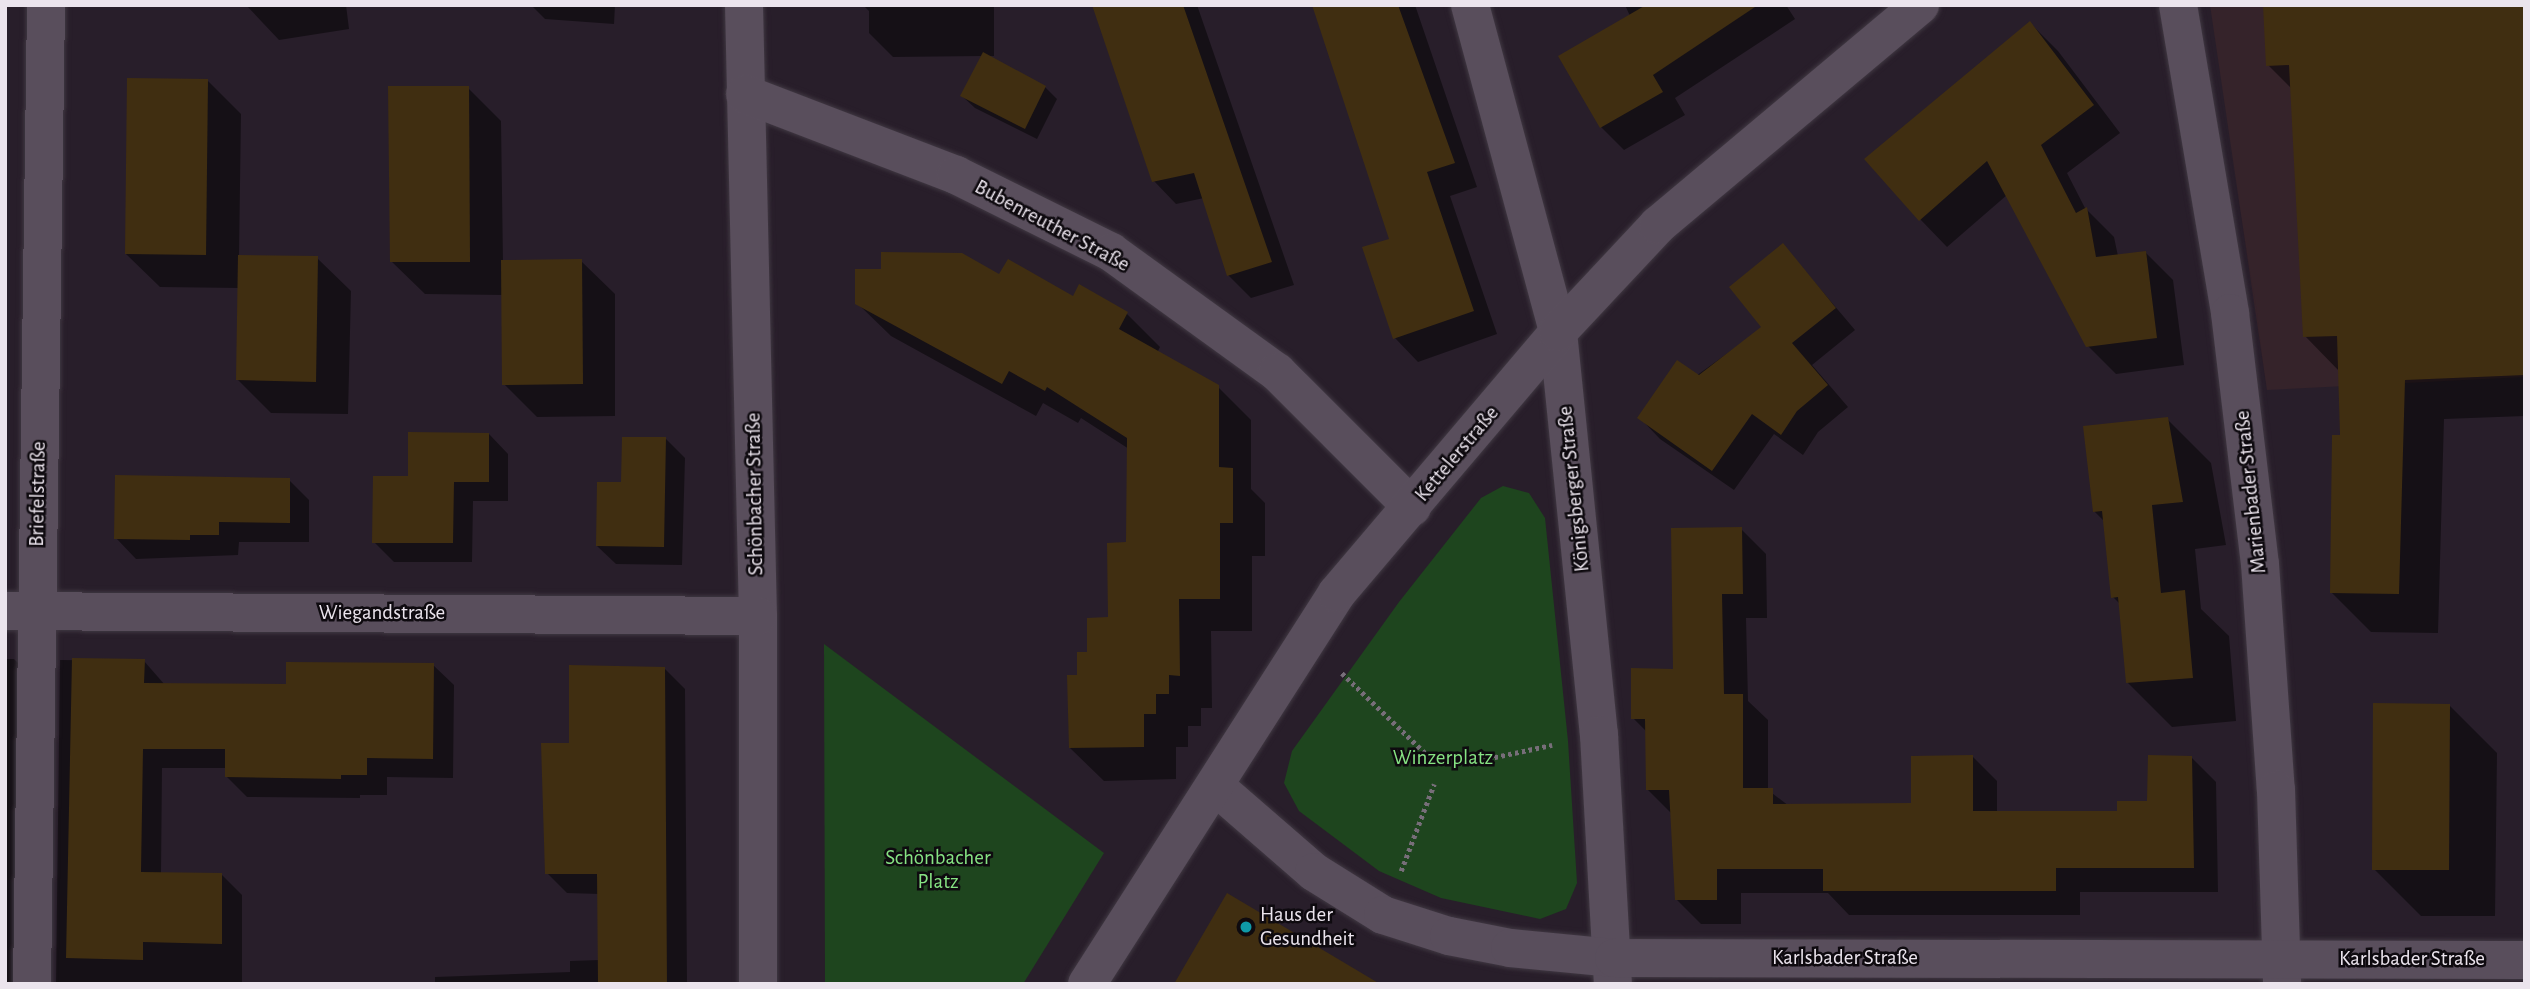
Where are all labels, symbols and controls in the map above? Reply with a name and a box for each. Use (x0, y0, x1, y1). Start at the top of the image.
street label: Bubenreuther Straße (970, 175, 1134, 277)
street label: Kettelerstraße (1410, 401, 1504, 507)
street label: Königsberger Straße (1553, 405, 1595, 573)
street label: Marienbader Straße (2230, 409, 2272, 575)
street label: Schönbacher Straße (741, 412, 769, 576)
street label: Briefelstraße (24, 441, 52, 547)
street label: Wiegandstraße (319, 600, 445, 626)
park label: Winzerplatz (1393, 745, 1493, 771)
park label: Schönbacher Platz (885, 845, 991, 895)
place label: Haus der Gesundheit (1260, 902, 1354, 952)
marker: Haus der Gesundheit (1238, 919, 1254, 935)
street label: Karlsbader Straße (1772, 945, 1918, 971)
street label: Karlsbader Straße (2339, 946, 2485, 972)

